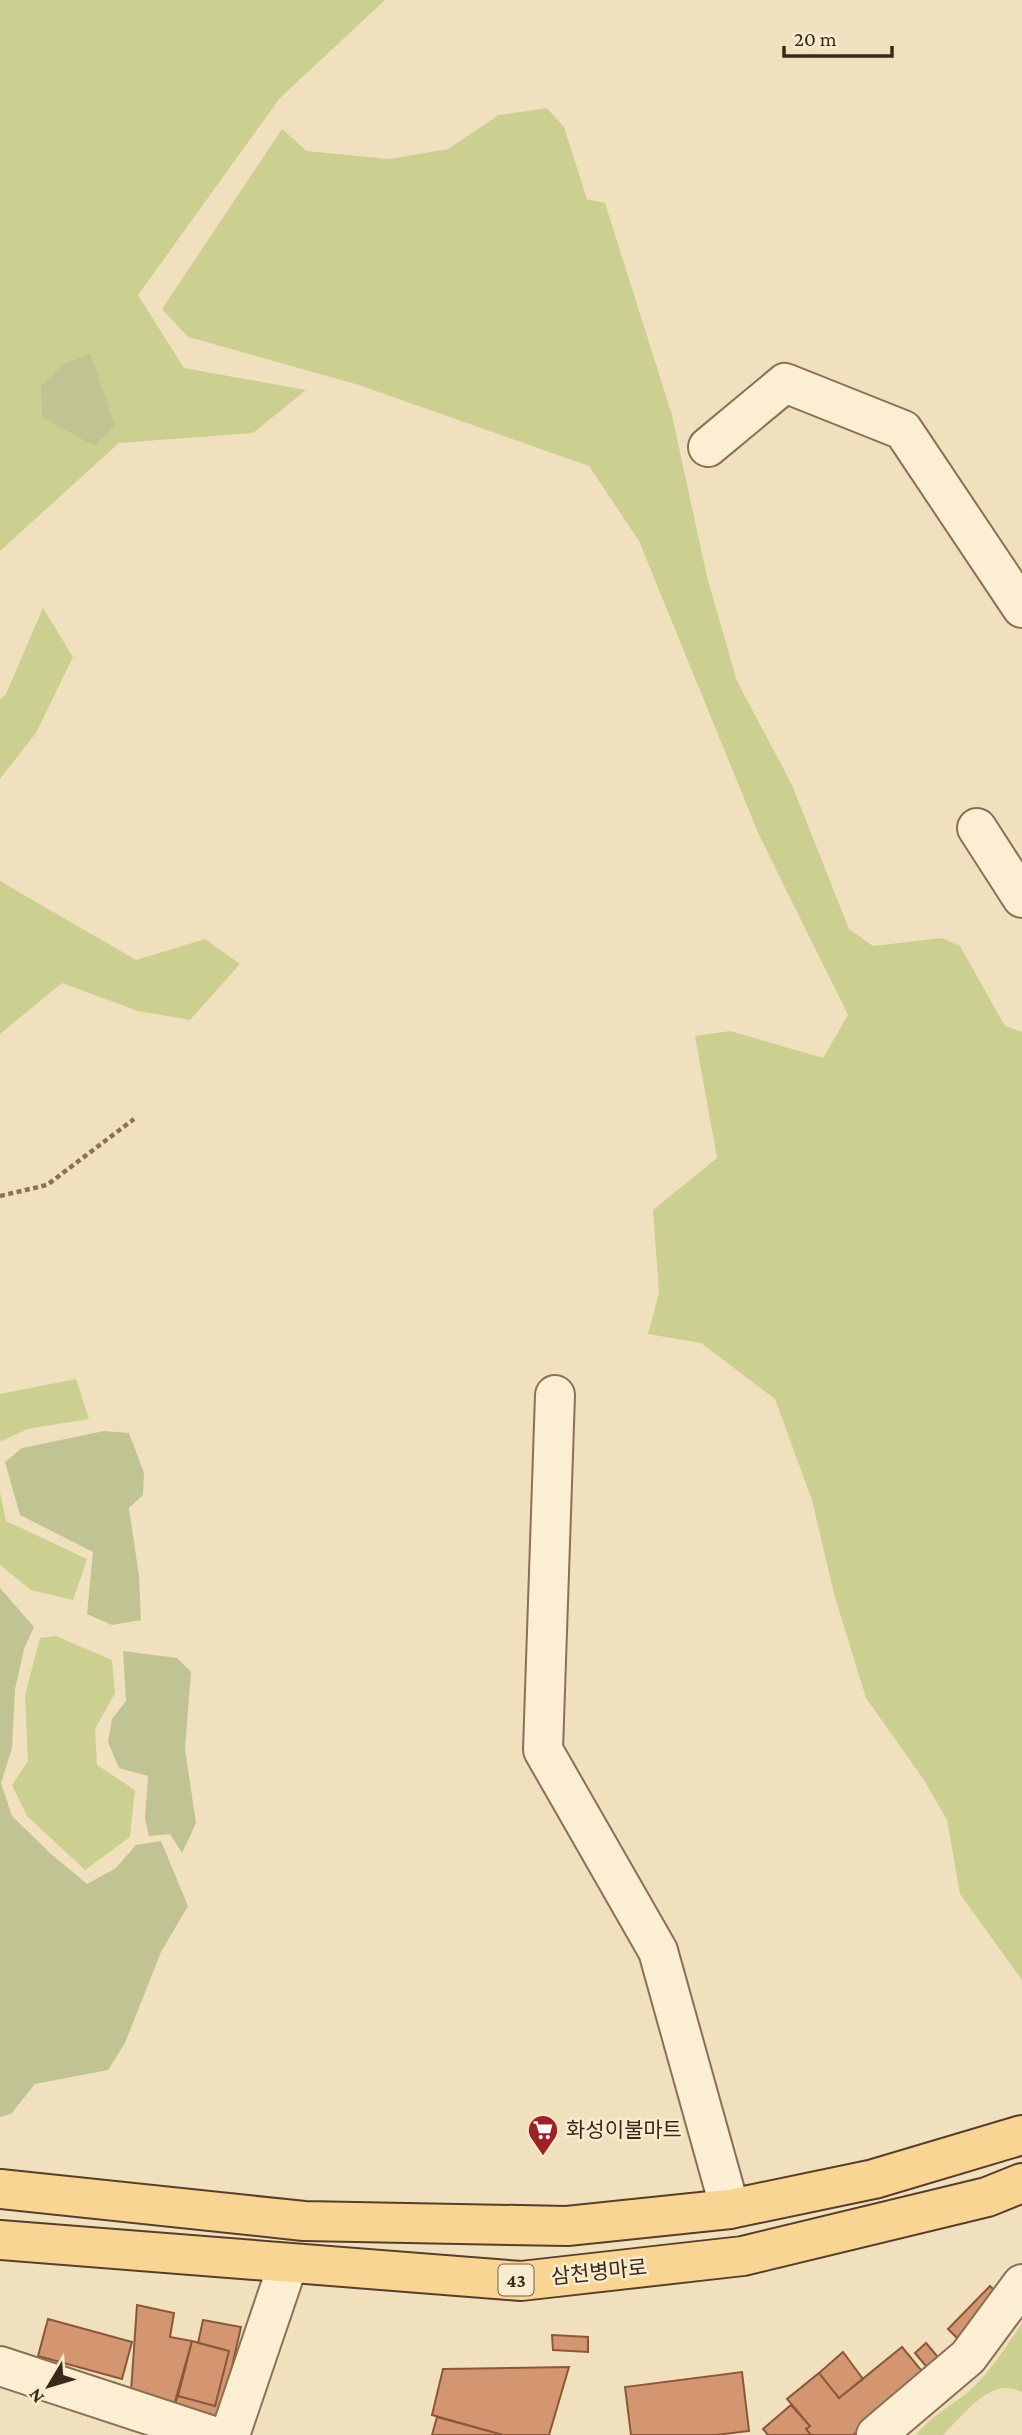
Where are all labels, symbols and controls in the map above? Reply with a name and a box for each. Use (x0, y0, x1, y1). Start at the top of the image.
scale bar (784, 14, 892, 58)
text: 20 m (794, 27, 837, 51)
supermarket icon: 화성이불마트 (526, 2113, 560, 2157)
place label: 화성이불마트 (566, 2118, 682, 2142)
street label: 삼천병마로 (550, 2255, 648, 2289)
road number: 43 (498, 2264, 534, 2296)
north arrow (14, 2351, 84, 2421)
text: N (24, 2385, 48, 2408)

